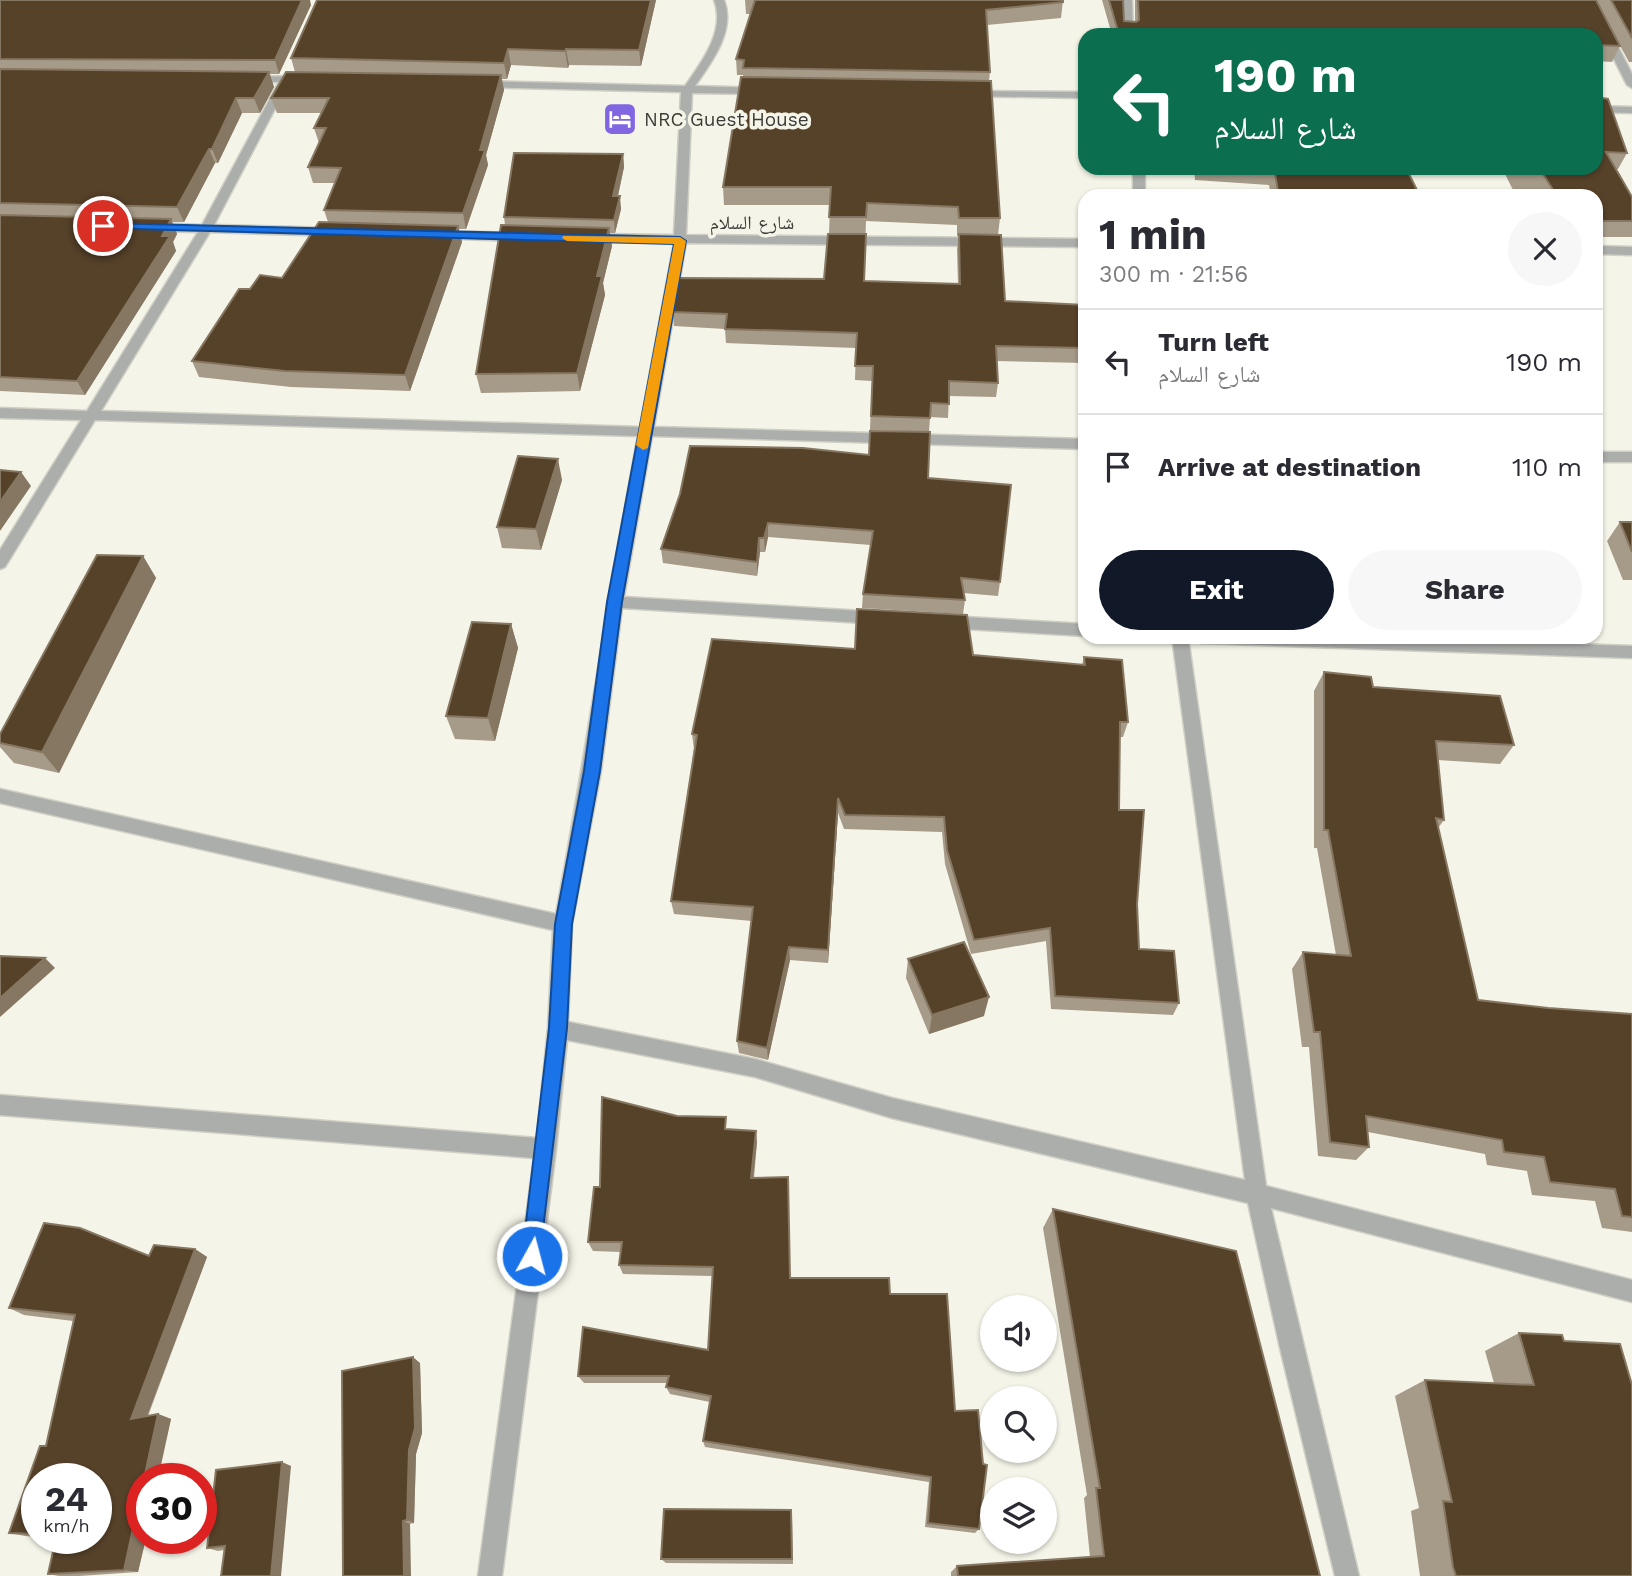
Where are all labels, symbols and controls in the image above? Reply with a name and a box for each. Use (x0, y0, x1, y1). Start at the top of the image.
text: 190 m (1214, 46, 1357, 104)
icon: left (1099, 56, 1190, 147)
hotel icon: NRC Guest House (601, 100, 639, 138)
place label: NRC Guest House (644, 108, 809, 131)
text: شارع السلام (1214, 109, 1357, 147)
pin (73, 196, 133, 256)
icon: arrive (84, 207, 122, 245)
text: 1 min (1099, 210, 1207, 259)
street label: شارع السلام (710, 211, 794, 236)
button: close (1508, 212, 1582, 286)
text: 300 m · 21:56 (1099, 261, 1248, 288)
text: Turn left (1158, 327, 1269, 357)
icon: left (1099, 343, 1137, 381)
text: 190 m (1506, 347, 1582, 377)
text: شارع السلام (1158, 361, 1260, 388)
icon: arrive (1099, 448, 1137, 486)
text: Arrive at destination (1158, 452, 1421, 482)
text: 110 m (1512, 452, 1582, 482)
button: Exit (1099, 550, 1334, 630)
button: Share (1348, 550, 1582, 630)
position arrow (495, 1219, 569, 1293)
map controls (980, 1295, 1057, 1554)
button: sound (980, 1295, 1057, 1372)
button: search (980, 1386, 1057, 1463)
speed limit sign: 30 (126, 1463, 217, 1554)
button: layers (980, 1477, 1057, 1554)
text: 24 (45, 1478, 88, 1520)
text: km/h (43, 1515, 90, 1536)

